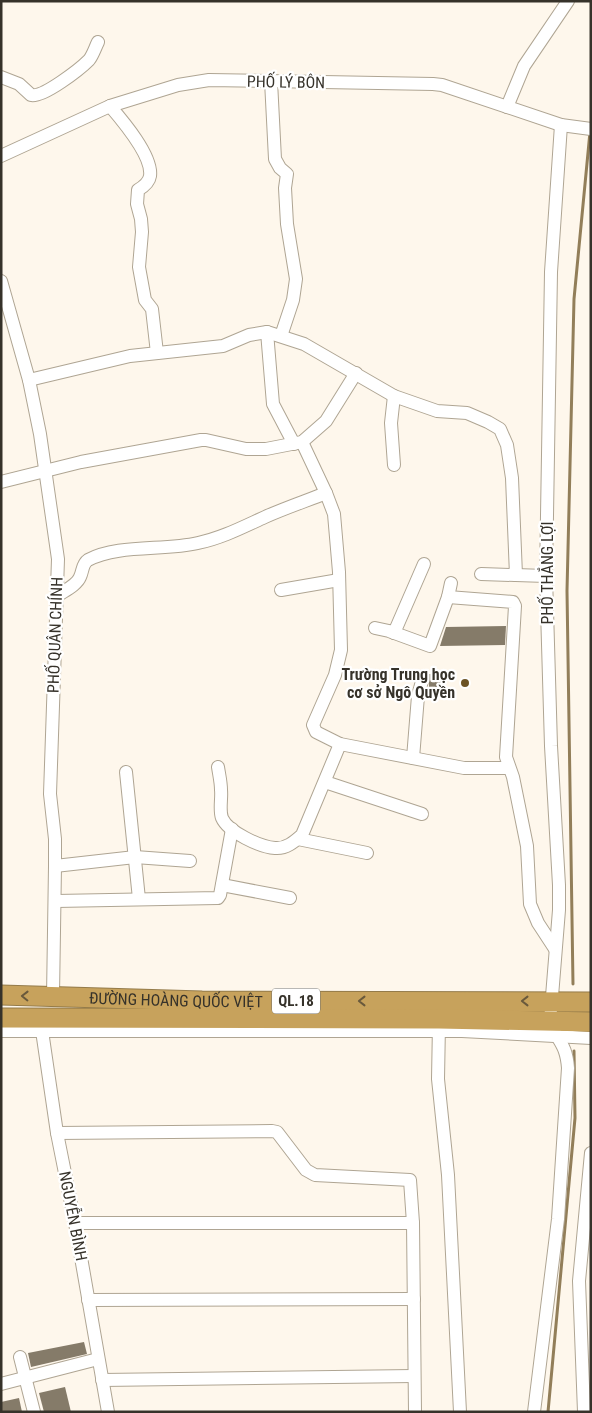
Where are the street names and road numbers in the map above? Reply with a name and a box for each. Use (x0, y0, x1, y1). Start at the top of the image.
street label: PHỐ LÝ BÔN (247, 70, 325, 92)
street label: PHỐ THẮNG LỢI (536, 521, 557, 625)
street label: PHỐ QUÂN CHÍNH (41, 577, 67, 693)
street label: ĐƯỜNG HOÀNG QUỐC VIỆT (89, 988, 263, 1011)
road number: QL.18 (272, 988, 320, 1014)
street label: NGUYỄN BÌNH (55, 1169, 93, 1262)

